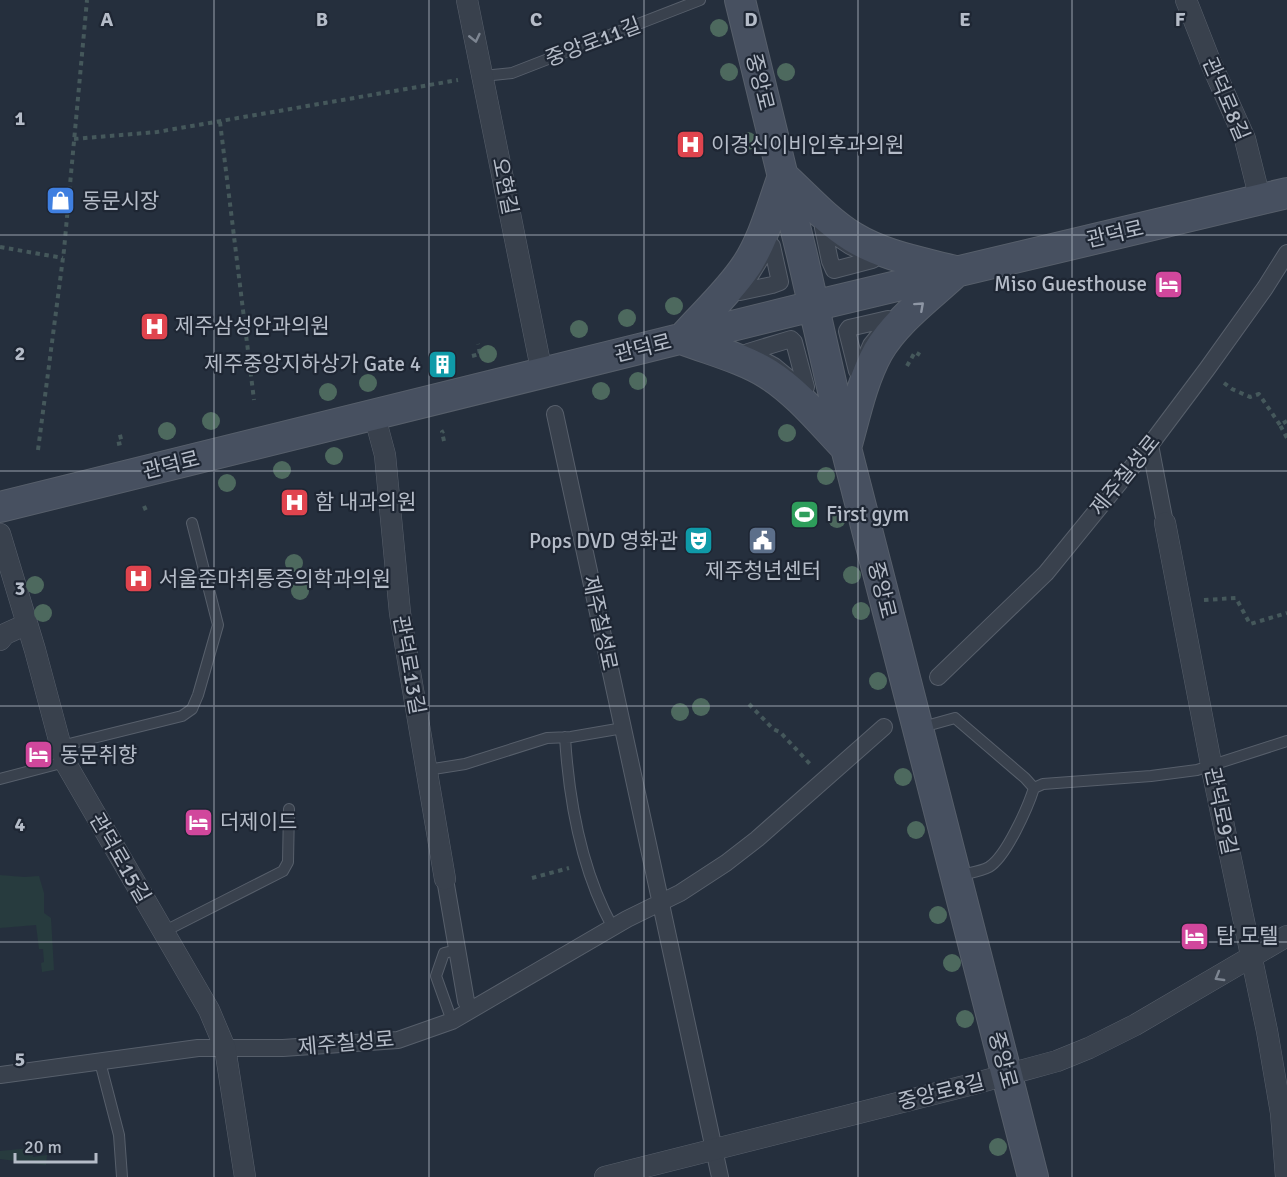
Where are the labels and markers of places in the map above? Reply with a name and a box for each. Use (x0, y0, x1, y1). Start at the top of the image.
hospital icon: 이경신이비인후과의원 (674, 129, 706, 161)
place label: 이경신이비인후과의원 (711, 132, 904, 158)
shop icon: 동문시장 (45, 185, 77, 217)
place label: 동문시장 (82, 188, 159, 214)
hotel icon: Miso Guesthouse (1152, 268, 1184, 300)
place label: Miso Guesthouse (994, 271, 1147, 297)
hospital icon: 제주삼성안과의원 (138, 310, 170, 342)
place label: 제주삼성안과의원 (175, 313, 330, 339)
building icon: 제주중앙지하상가 Gate 4 (426, 348, 458, 380)
place label: 제주중앙지하상가 Gate 4 (204, 351, 421, 377)
hospital icon: 함 내과의원 (278, 486, 310, 518)
place label: 함 내과의원 (315, 489, 416, 515)
sports icon: First gym (789, 498, 821, 530)
place label: First gym (826, 501, 909, 527)
public building icon: 제주청년센터 (747, 524, 779, 556)
theatre icon: Pops DVD 영화관 (683, 525, 715, 557)
place label: Pops DVD 영화관 (529, 528, 678, 554)
place label: 제주청년센터 (705, 558, 821, 584)
hospital icon: 서울준마취통증의학과의원 (122, 563, 154, 595)
place label: 서울준마취통증의학과의원 (159, 566, 391, 592)
hotel icon: 동문취향 (23, 739, 55, 771)
place label: 동문취향 (60, 742, 137, 768)
hotel icon: 더제이드 (183, 806, 215, 838)
place label: 더제이드 (220, 809, 297, 835)
hotel icon: 탑 모텔 (1179, 920, 1211, 952)
place label: 탑 모텔 (1216, 923, 1279, 949)

